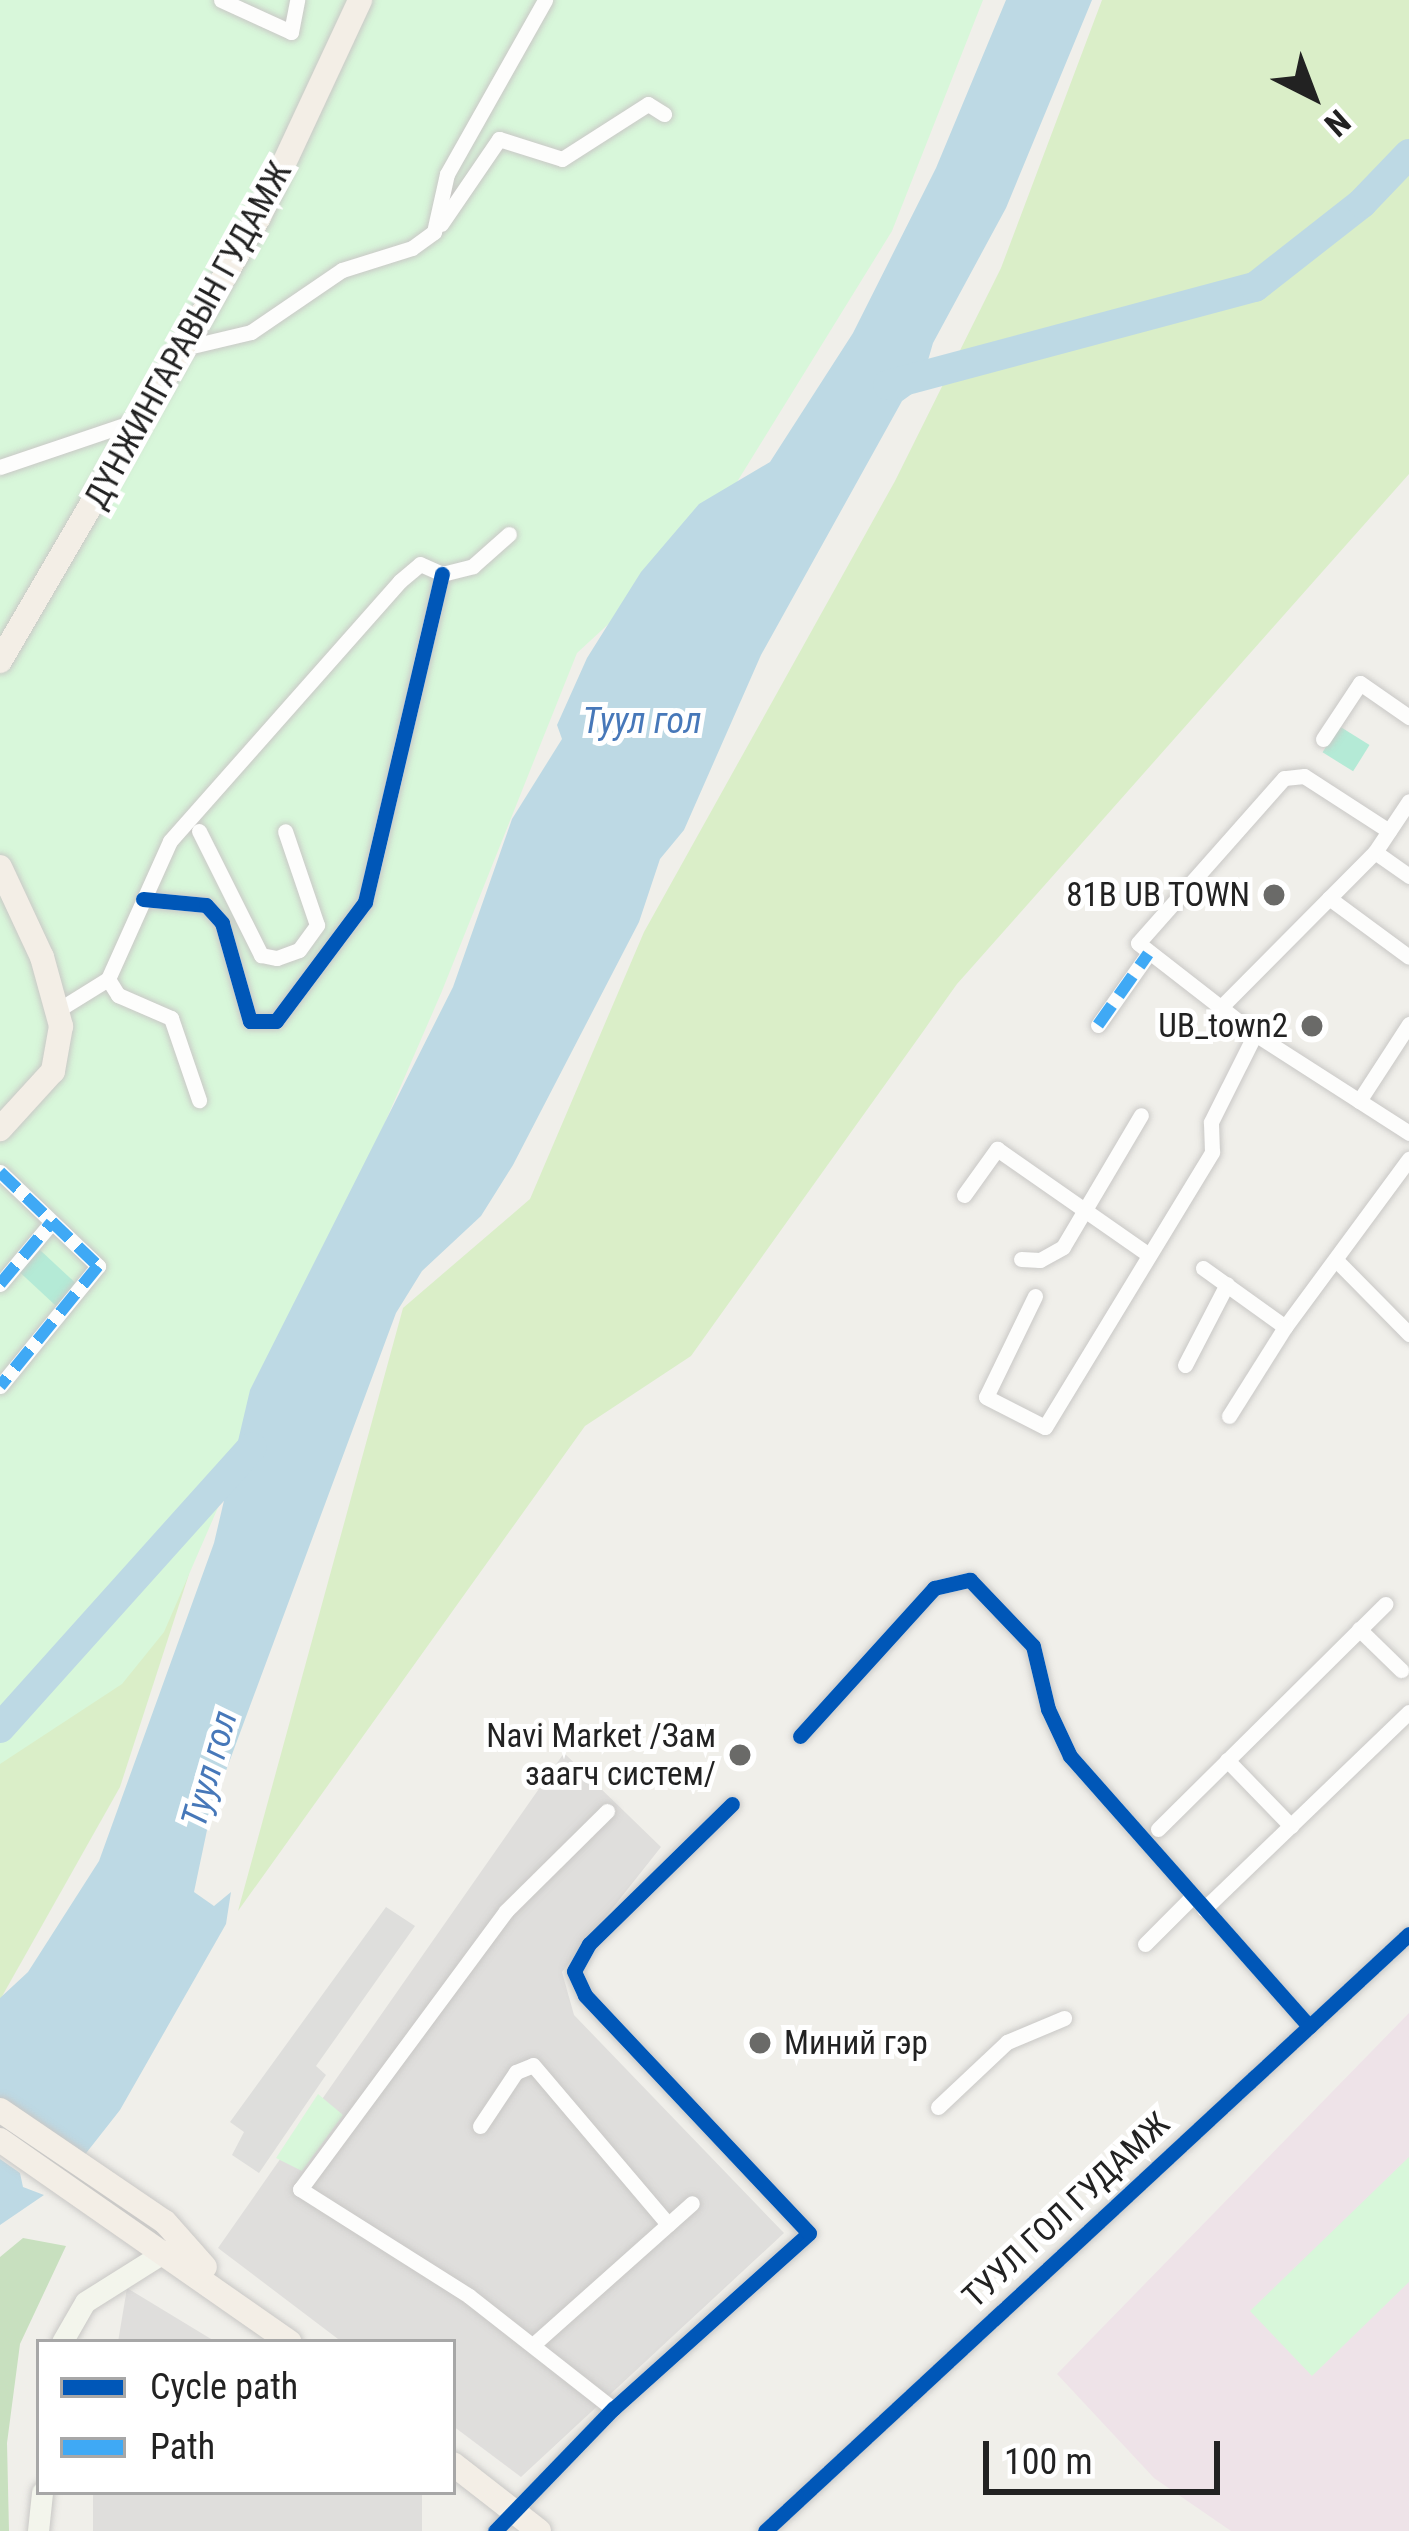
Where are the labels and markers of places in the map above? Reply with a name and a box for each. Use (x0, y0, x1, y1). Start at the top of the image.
place label: 81В UB TOWN (1066, 875, 1250, 915)
marker: 81В UB TOWN (1261, 882, 1287, 908)
place label: UB_town2 (1158, 1006, 1288, 1046)
marker: UB_town2 (1299, 1013, 1325, 1039)
place label: Navi Market /Зам заагч систем/ (486, 1716, 716, 1794)
marker: Navi Market /Зам заагч систем/ (727, 1742, 753, 1768)
place label: Миний гэр (784, 2023, 928, 2063)
marker: Миний гэр (747, 2030, 773, 2056)

